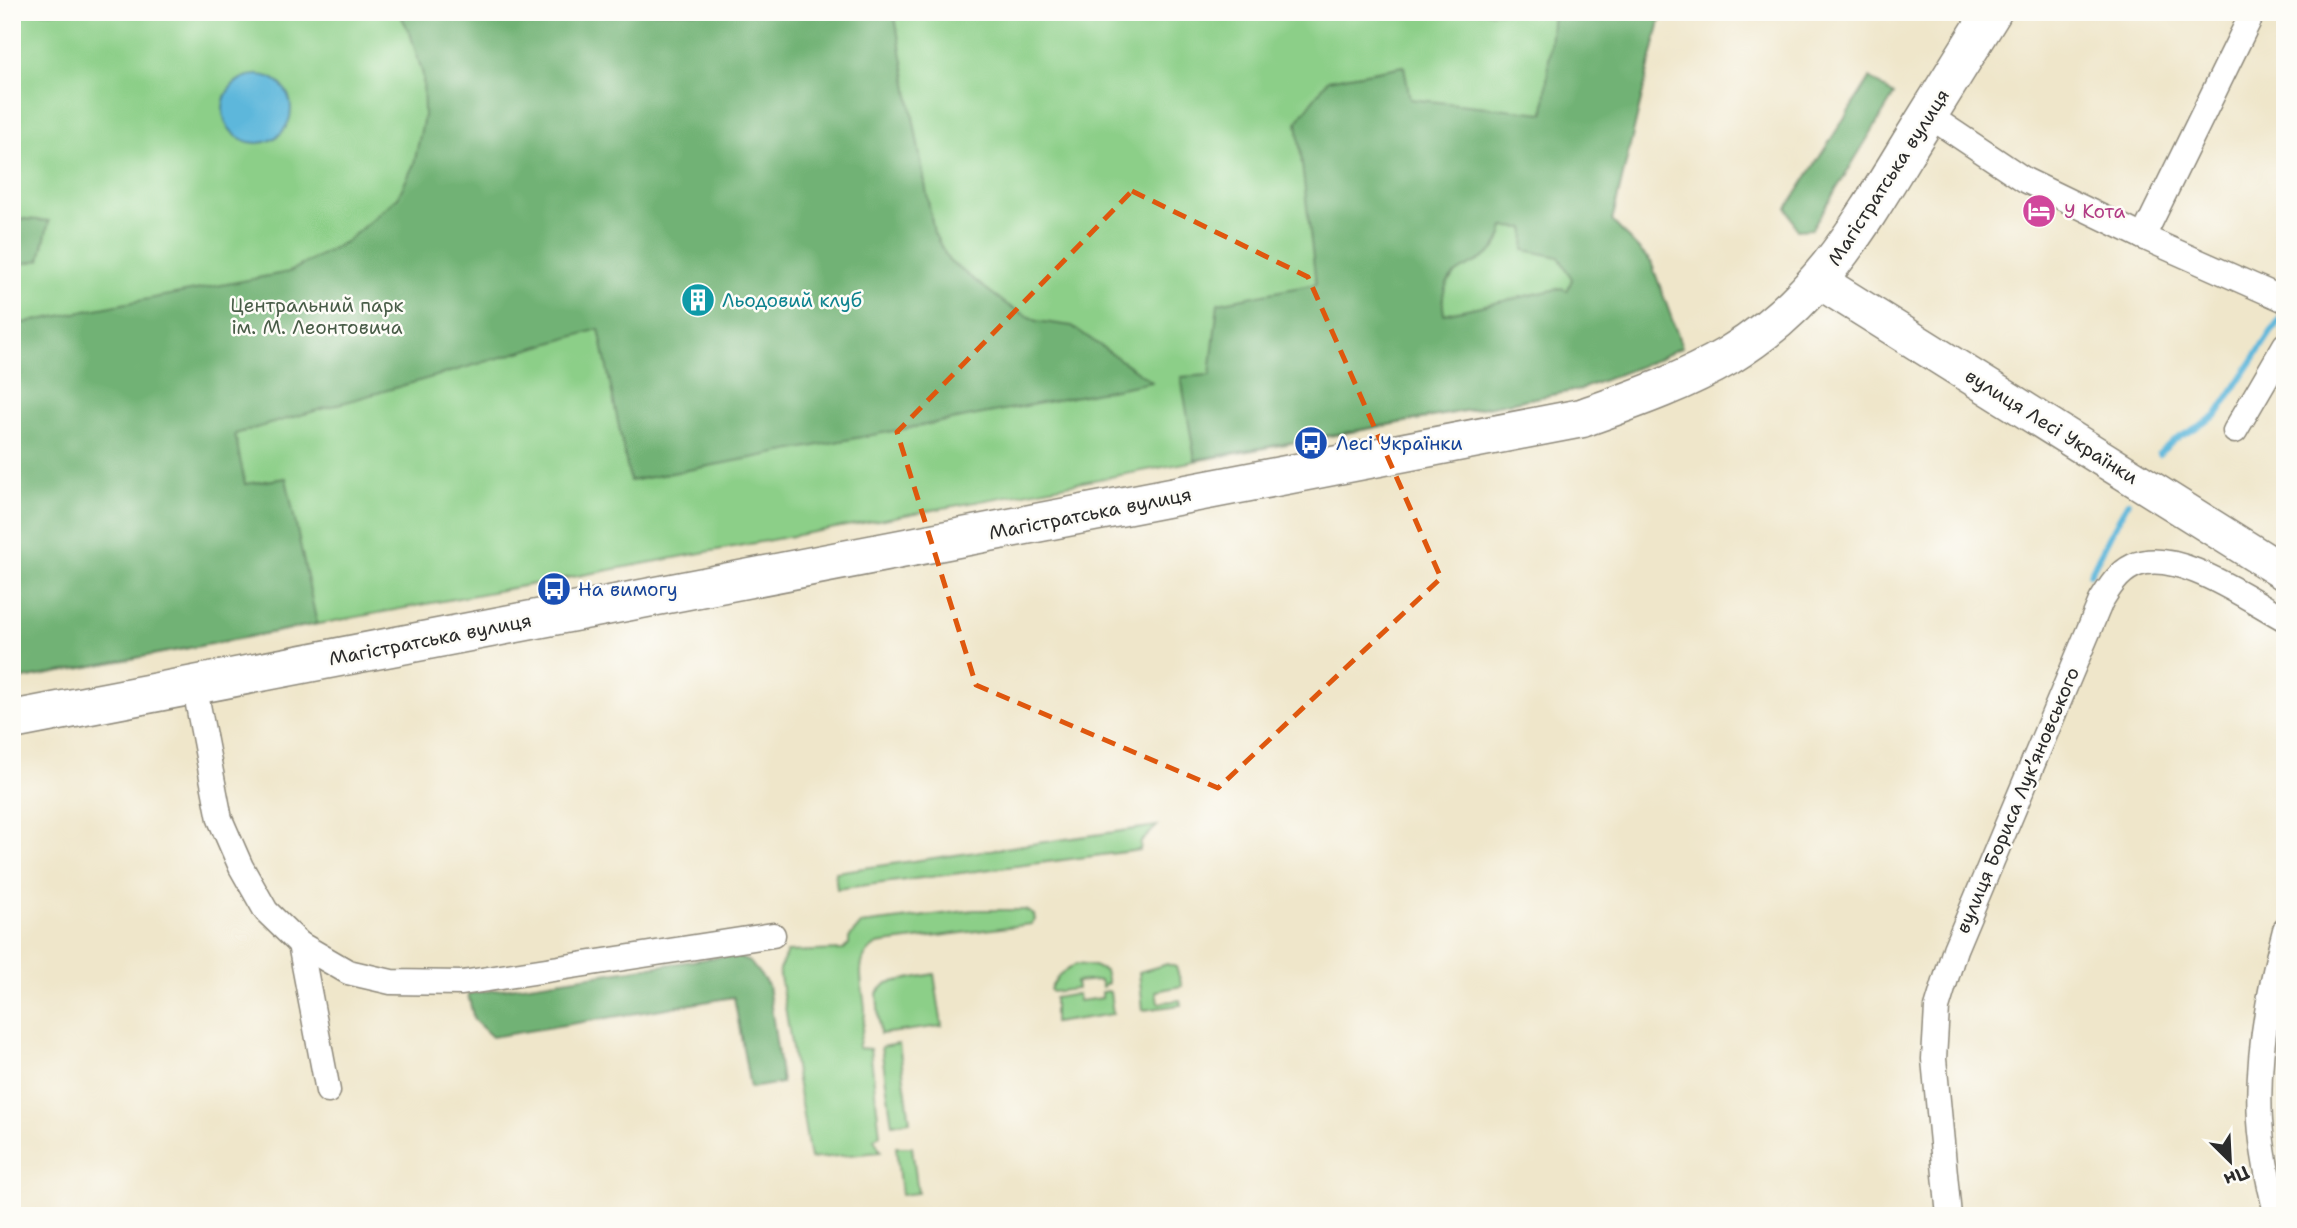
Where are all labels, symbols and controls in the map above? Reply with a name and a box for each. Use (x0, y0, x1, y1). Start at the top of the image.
street label: Магістратська вулиця (1822, 84, 1955, 270)
hotel icon: У Кота (2020, 192, 2058, 230)
place label: У Кота (2064, 199, 2125, 224)
building icon: Льодовий клуб (679, 281, 717, 319)
place label: Льодовий клуб (722, 288, 862, 313)
park label: Центральний парк ім. М. Леонтовича (230, 293, 404, 340)
street label: вулиця Лесі Українки (1961, 363, 2143, 490)
bus stop icon: Лесі Українки (1292, 424, 1330, 462)
place label: Лесі Українки (1336, 431, 1463, 456)
street label: Магістратська вулиця (987, 482, 1194, 545)
bus stop icon: На вимогу (535, 570, 573, 608)
place label: На вимогу (578, 577, 678, 602)
street label: Магістратська вулиця (327, 608, 534, 671)
street label: вулиця Бориса Лукʼяновського (1950, 663, 2085, 937)
north arrow (2196, 1126, 2266, 1196)
text: Пн (2220, 1160, 2253, 1193)

